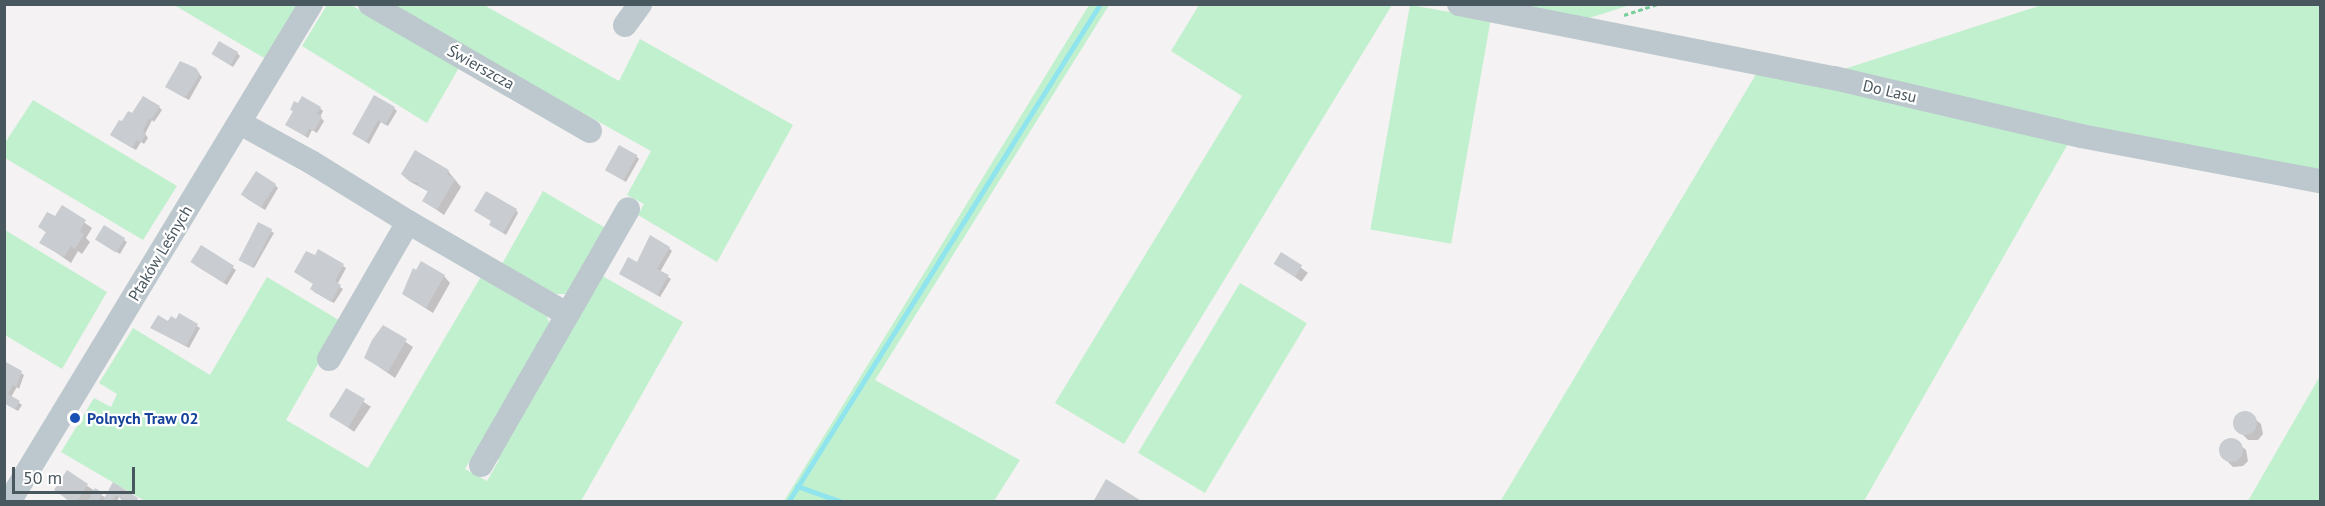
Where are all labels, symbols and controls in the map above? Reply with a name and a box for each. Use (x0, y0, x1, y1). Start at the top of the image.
street label: Świerszcza (444, 41, 518, 93)
street label: Do Lasu (1861, 76, 1919, 106)
street label: Ptaków Leśnych (124, 202, 196, 304)
place label: Polnych Traw 02 (87, 408, 200, 428)
marker: Polnych Traw 02 (68, 411, 82, 425)
scale bar (15, 455, 138, 493)
text: 50 m (23, 466, 62, 489)

